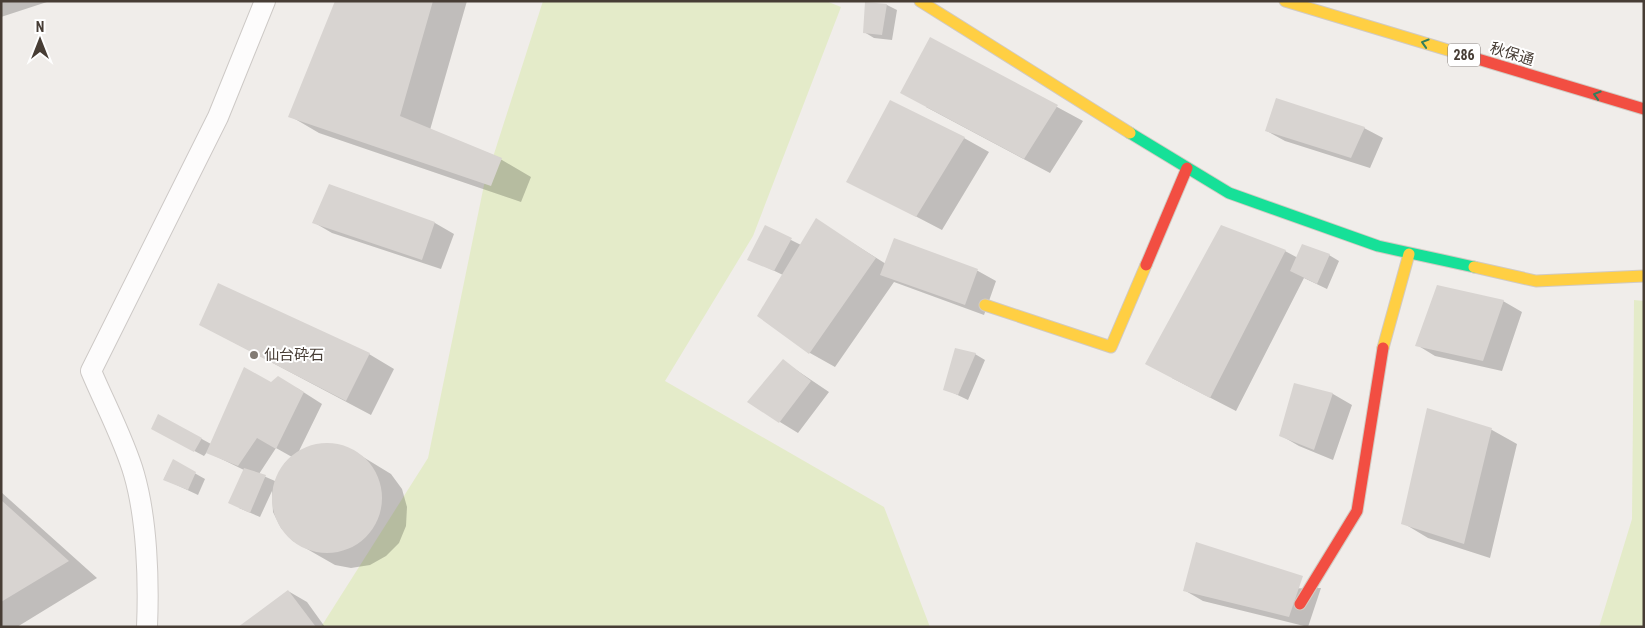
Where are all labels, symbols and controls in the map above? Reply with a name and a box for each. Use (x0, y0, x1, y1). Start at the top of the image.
north arrow (15, 15, 65, 65)
text: N (36, 19, 44, 35)
one-way arrow (1421, 39, 1429, 49)
street label: 秋保通 (1488, 39, 1536, 69)
road number: 286 (1448, 44, 1480, 66)
one-way arrow (1593, 90, 1602, 100)
place label: 仙台砕石 (264, 346, 324, 364)
marker: 仙台砕石 (248, 349, 260, 361)

